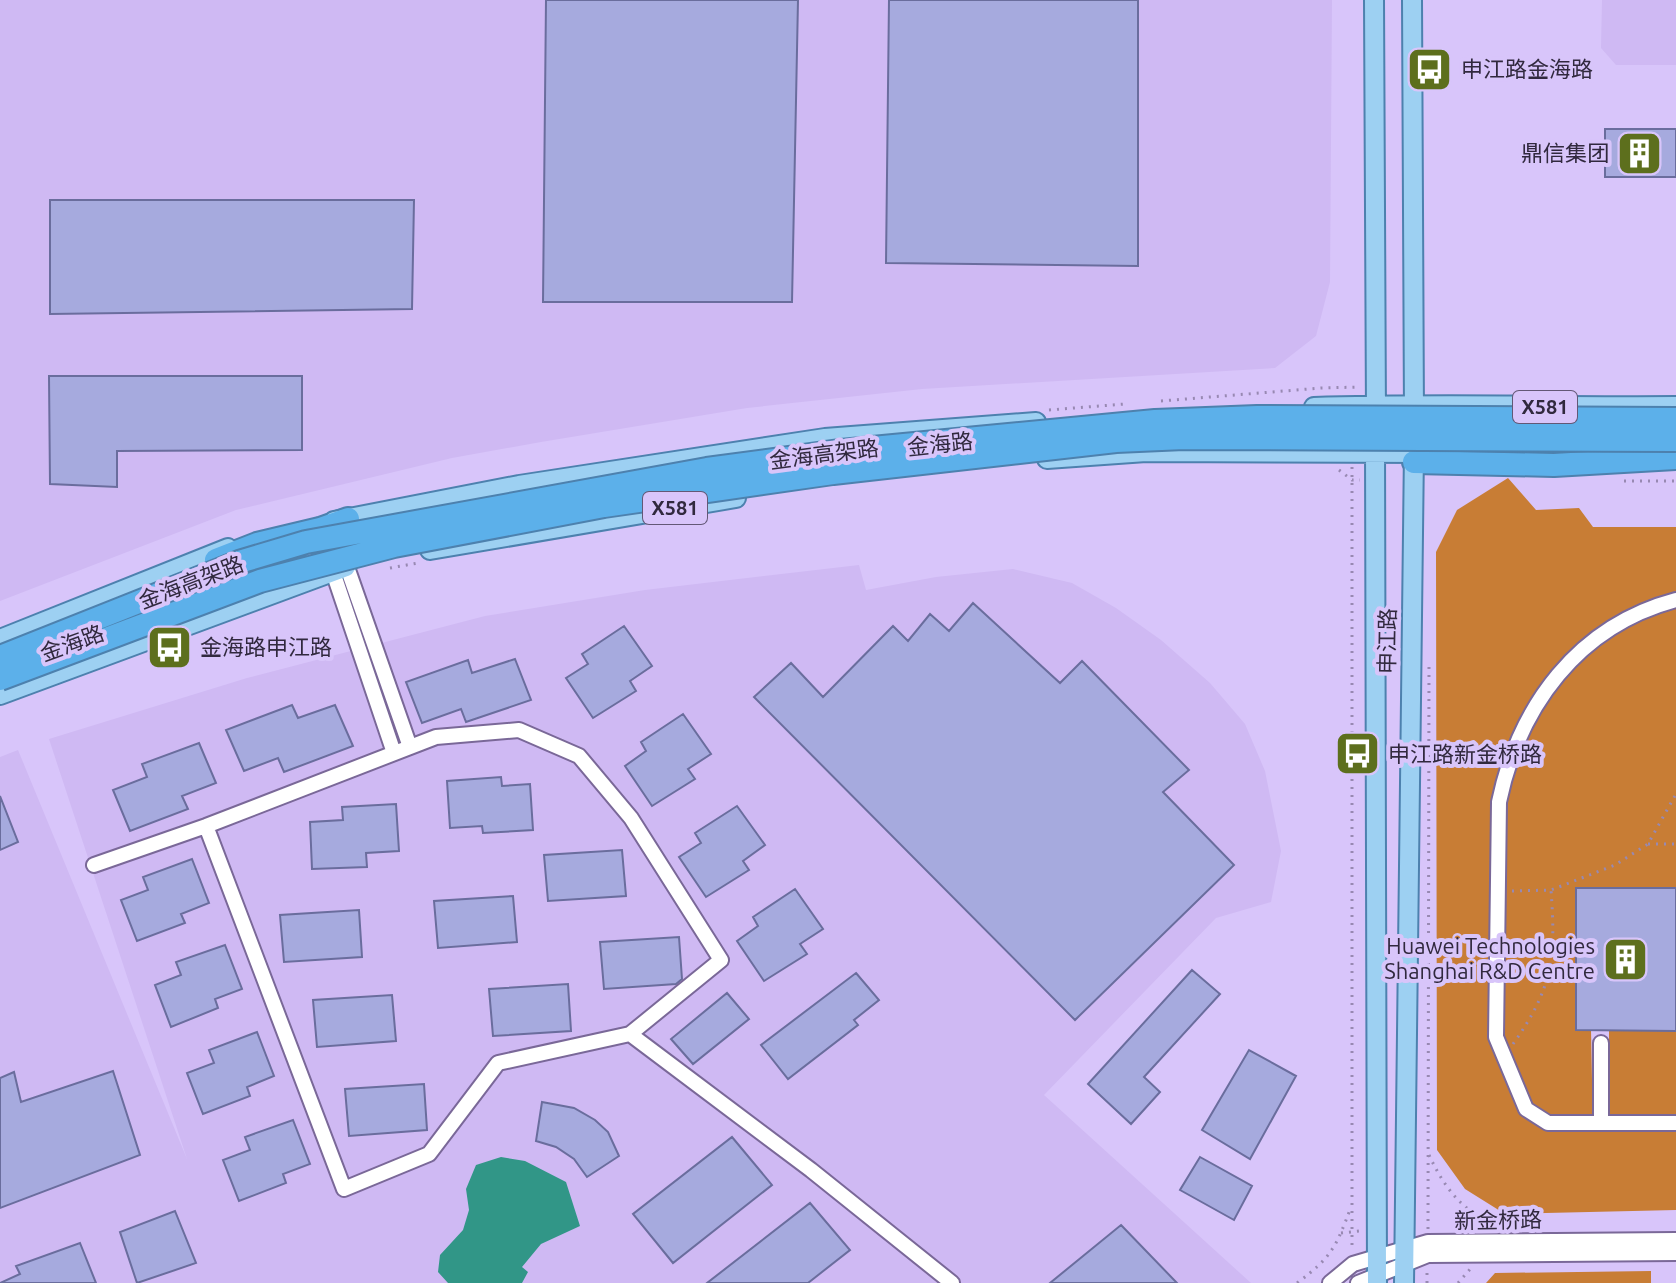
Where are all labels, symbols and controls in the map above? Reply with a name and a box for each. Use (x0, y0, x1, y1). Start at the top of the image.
bus stop icon: 申江路金海路 (1406, 45, 1454, 93)
place label: 申江路金海路 (1461, 56, 1593, 81)
building icon: 鼎信集团 (1616, 129, 1664, 177)
place label: 鼎信集团 (1521, 140, 1609, 165)
road number: X581 (1513, 391, 1577, 423)
street label: 金海路 (906, 428, 974, 459)
street label: 金海高架路 (768, 434, 880, 473)
road number: X581 (643, 492, 707, 524)
street label: 金海高架路 (135, 550, 247, 613)
street label: 申江路 (1373, 608, 1400, 674)
street label: 金海路 (37, 619, 107, 666)
bus stop icon: 金海路申江路 (145, 623, 193, 671)
place label: 金海路申江路 (200, 634, 332, 659)
bus stop icon: 申江路新金桥路 (1333, 730, 1381, 778)
place label: 申江路新金桥路 (1388, 741, 1542, 766)
place label: Huawei Technologies Shanghai R&D Centre (1384, 933, 1595, 983)
building icon: Huawei Technologies Shanghai R&D Centre (1602, 935, 1650, 983)
street label: 新金桥路 (1454, 1206, 1542, 1233)

